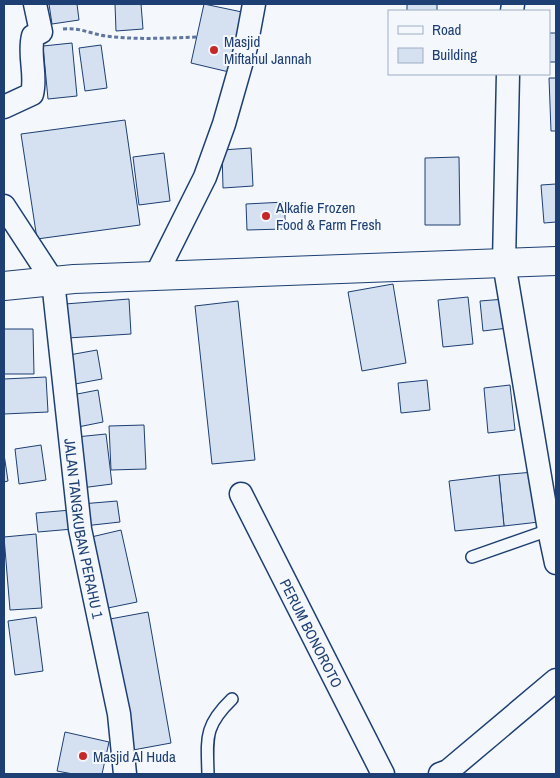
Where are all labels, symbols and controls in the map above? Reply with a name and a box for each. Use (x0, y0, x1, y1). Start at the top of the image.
legend (388, 10, 550, 75)
text: Road (432, 19, 461, 40)
place label: Masjid Miftahul Jannah (224, 31, 312, 69)
marker: Masjid Miftahul Jannah (208, 44, 220, 56)
text: Building (432, 44, 477, 65)
place label: Alkafie Frozen Food & Farm Fresh (275, 197, 381, 235)
marker: Alkafie Frozen Food & Farm Fresh (260, 210, 272, 222)
street label: JALAN TANGKUBAN PERAHU 1 (60, 437, 109, 620)
street label: PERUM BONOROTO (275, 575, 348, 691)
place label: Masjid Al Huda (93, 746, 176, 767)
marker: Masjid Al Huda (77, 750, 89, 762)

